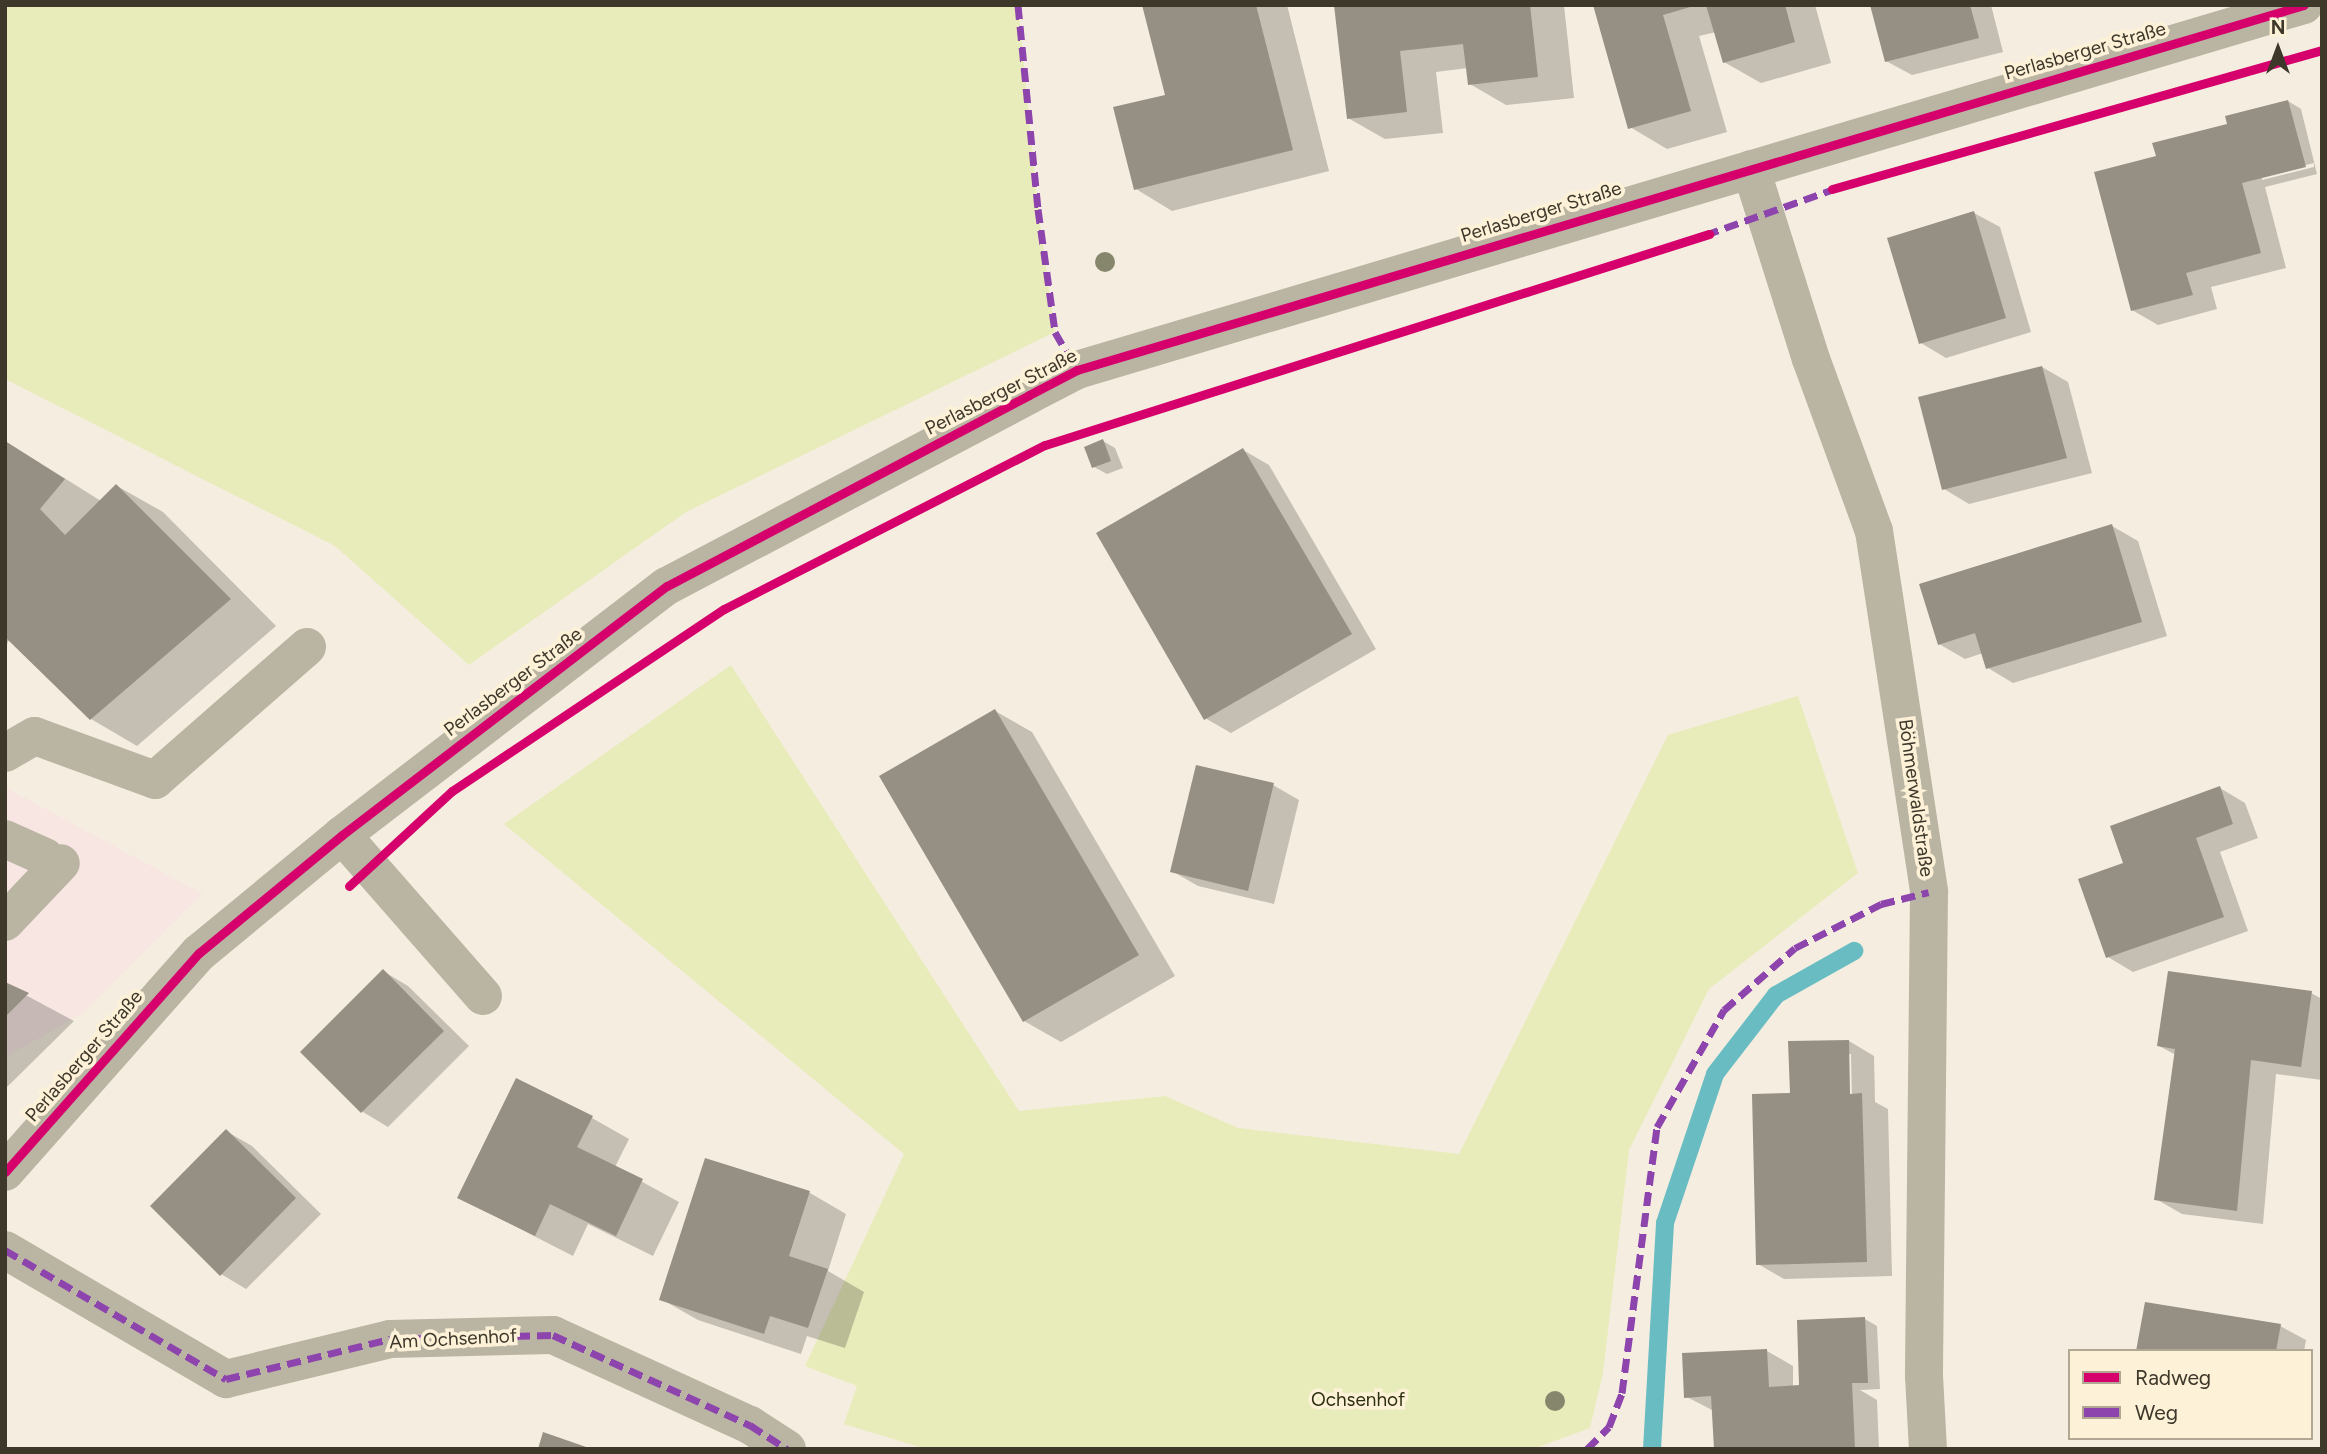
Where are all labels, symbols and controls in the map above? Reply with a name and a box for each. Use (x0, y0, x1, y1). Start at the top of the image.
north arrow (2243, 14, 2313, 84)
text: N (2271, 16, 2285, 39)
street label: Perlasberger Straße (2002, 17, 2168, 85)
street label: Perlasberger Straße (1458, 177, 1624, 247)
street label: Perlasberger Straße (921, 344, 1081, 440)
street label: Perlasberger Straße (439, 623, 587, 741)
street label: Böhmerwaldstraße (1894, 718, 1938, 878)
street label: Perlasberger Straße (21, 986, 147, 1126)
street label: Am Ochsenhof (389, 1324, 517, 1354)
legend (2068, 1349, 2313, 1440)
text: Radweg (2135, 1365, 2211, 1390)
park label: Ochsenhof (1311, 1389, 1405, 1411)
text: Weg (2135, 1400, 2178, 1425)

